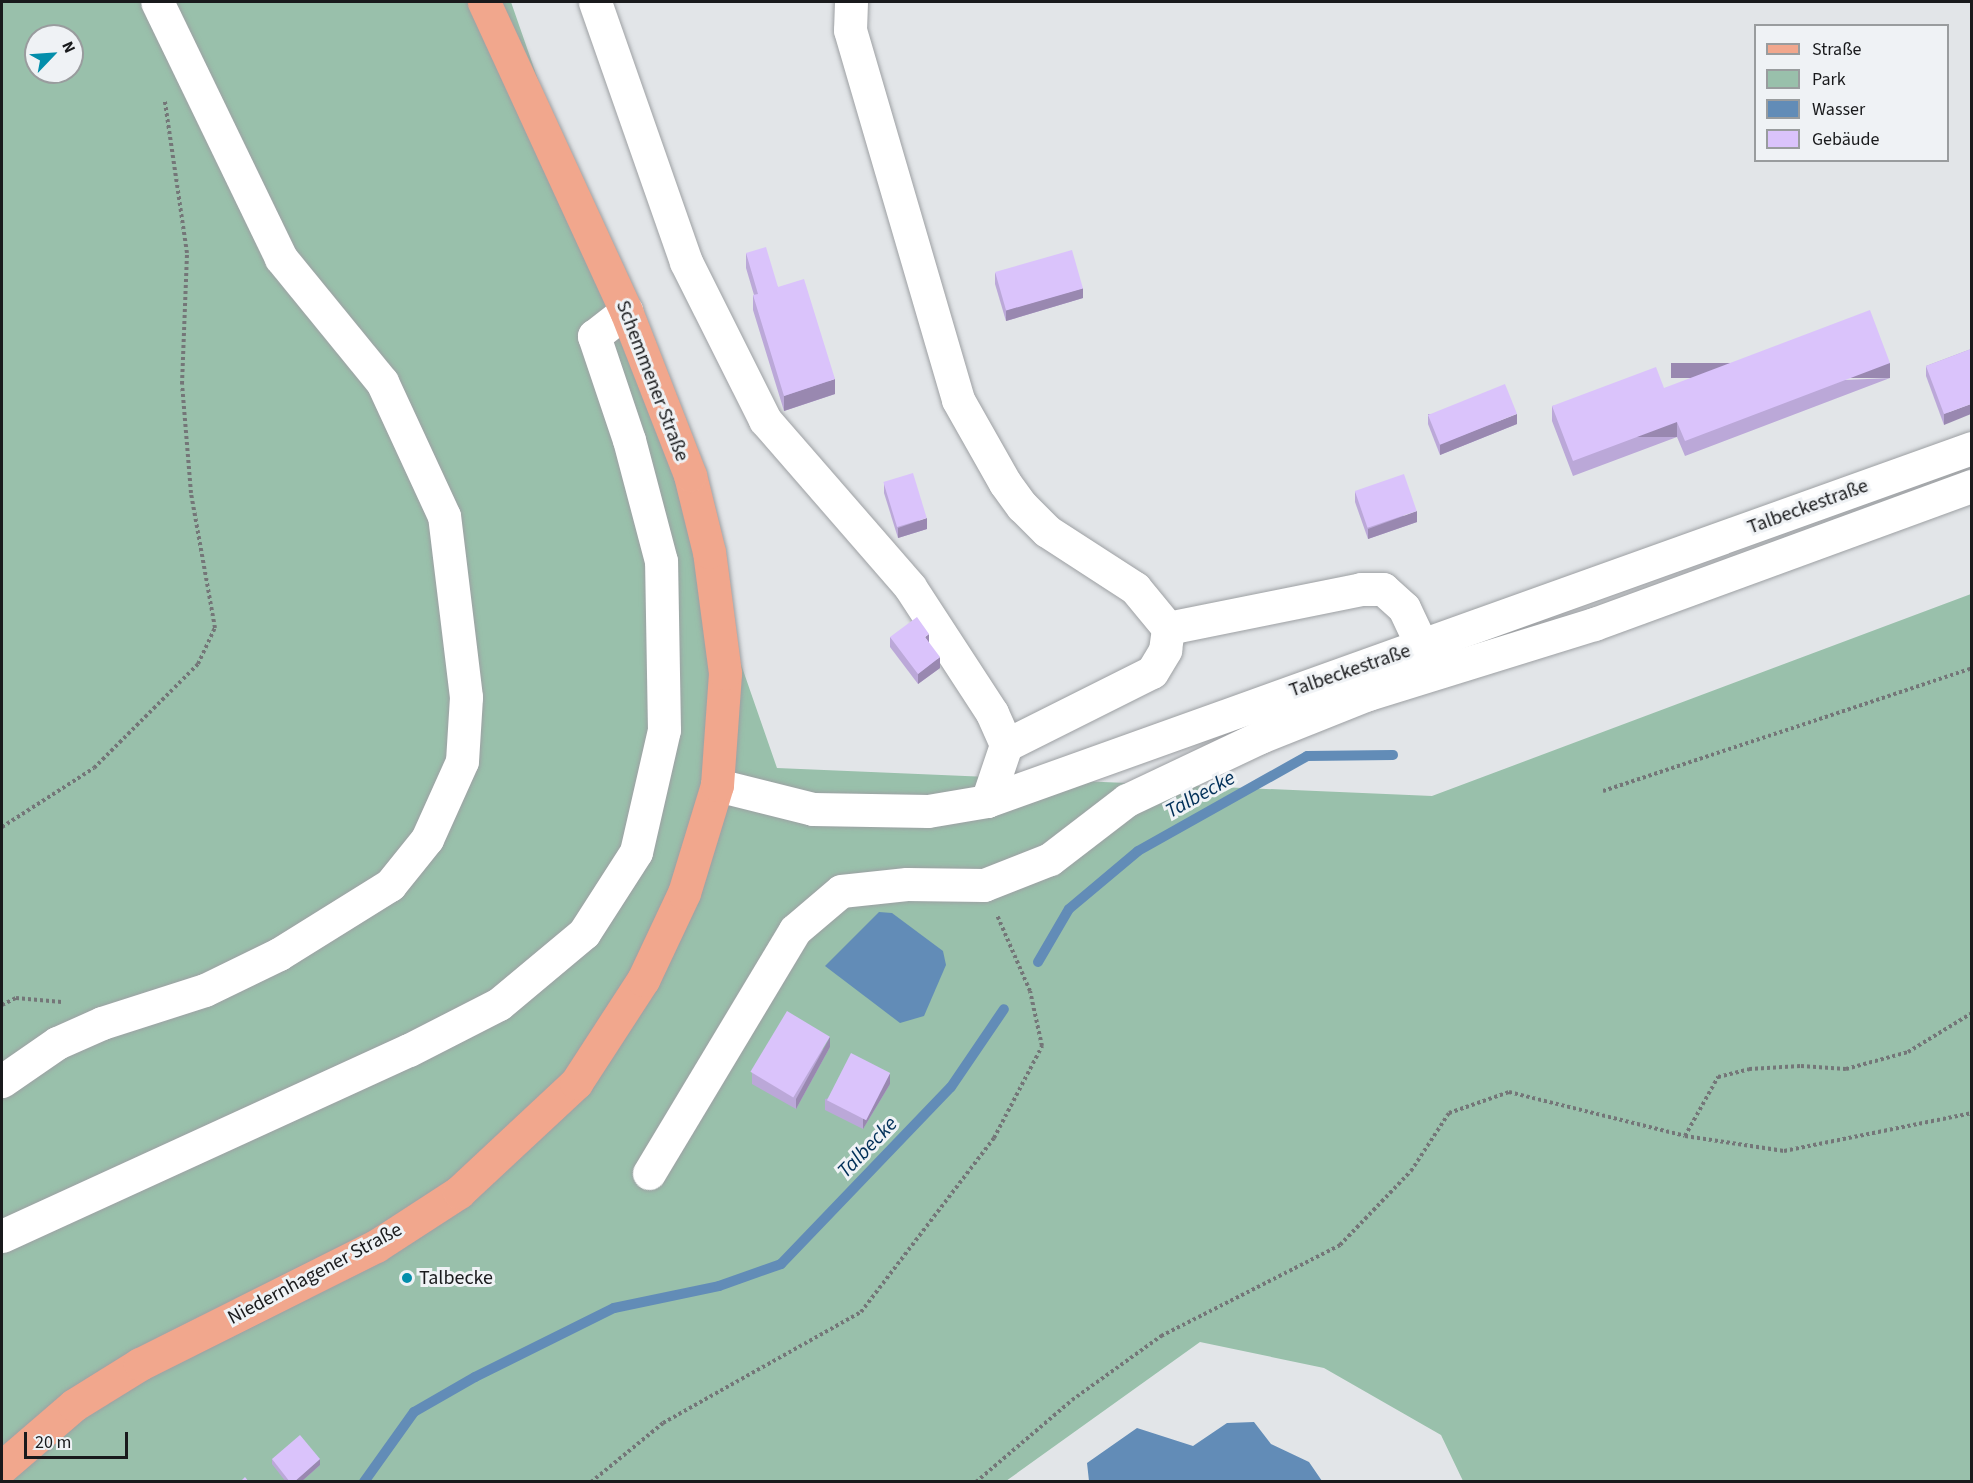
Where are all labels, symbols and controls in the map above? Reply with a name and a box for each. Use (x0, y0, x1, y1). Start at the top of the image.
north arrow (24, 24, 84, 84)
legend (1754, 24, 1949, 162)
text: Straße (1812, 37, 1861, 62)
text: N (56, 38, 81, 57)
text: Park (1812, 67, 1846, 92)
text: Wasser (1812, 97, 1865, 122)
text: Gebäude (1812, 127, 1880, 152)
street label: Schemmener Straße (610, 297, 694, 465)
street label: Talbeckestraße (1744, 474, 1872, 540)
street label: Talbeckestraße (1286, 639, 1414, 703)
water label: Talbecke (1161, 765, 1239, 823)
water label: Talbecke (832, 1111, 902, 1183)
street label: Niedernhagener Straße (224, 1218, 406, 1330)
place label: Talbecke (419, 1266, 493, 1290)
marker: Talbecke (400, 1271, 414, 1285)
scale bar (27, 1420, 130, 1458)
text: 20 m (35, 1430, 71, 1455)

